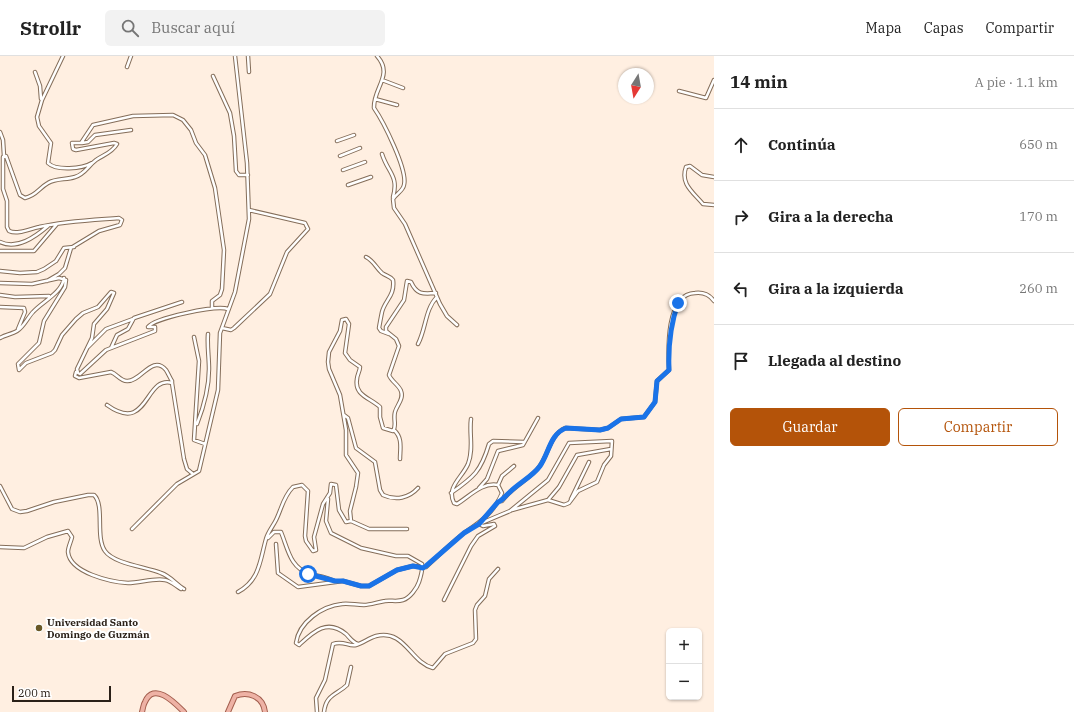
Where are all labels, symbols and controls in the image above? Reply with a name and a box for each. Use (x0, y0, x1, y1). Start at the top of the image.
search box (105, 10, 385, 46)
text: Strollr (20, 16, 81, 40)
icon: search (119, 17, 141, 39)
text: Buscar aquí (151, 18, 235, 37)
text: Mapa (866, 19, 902, 37)
text: Capas (924, 19, 964, 37)
text: Compartir (986, 19, 1054, 37)
north arrow (618, 68, 654, 104)
text: 14 min (730, 71, 788, 93)
text: A pie · 1.1 km (975, 74, 1058, 91)
icon: ahead (730, 134, 752, 156)
text: Continúa (768, 135, 835, 154)
text: 650 m (1019, 136, 1058, 153)
icon: right (730, 206, 752, 228)
text: Gira a la derecha (768, 207, 893, 226)
text: 170 m (1019, 208, 1058, 225)
icon: left (730, 278, 752, 300)
text: Gira a la izquierda (768, 279, 904, 298)
text: 260 m (1019, 280, 1058, 297)
route end (669, 294, 687, 312)
icon: arrive (730, 350, 752, 372)
text: Llegada al destino (768, 351, 901, 370)
button: Guardar (730, 408, 890, 446)
button: Compartir (898, 408, 1058, 446)
route start (299, 565, 317, 583)
place label: Universidad Santo Domingo de Guzmán (47, 616, 150, 641)
marker: Universidad Santo Domingo de Guzmán (34, 623, 44, 633)
map controls (666, 628, 702, 700)
button: + (666, 628, 702, 664)
button: − (666, 664, 702, 700)
scale bar (12, 684, 111, 703)
text: 200 m (18, 686, 51, 700)

